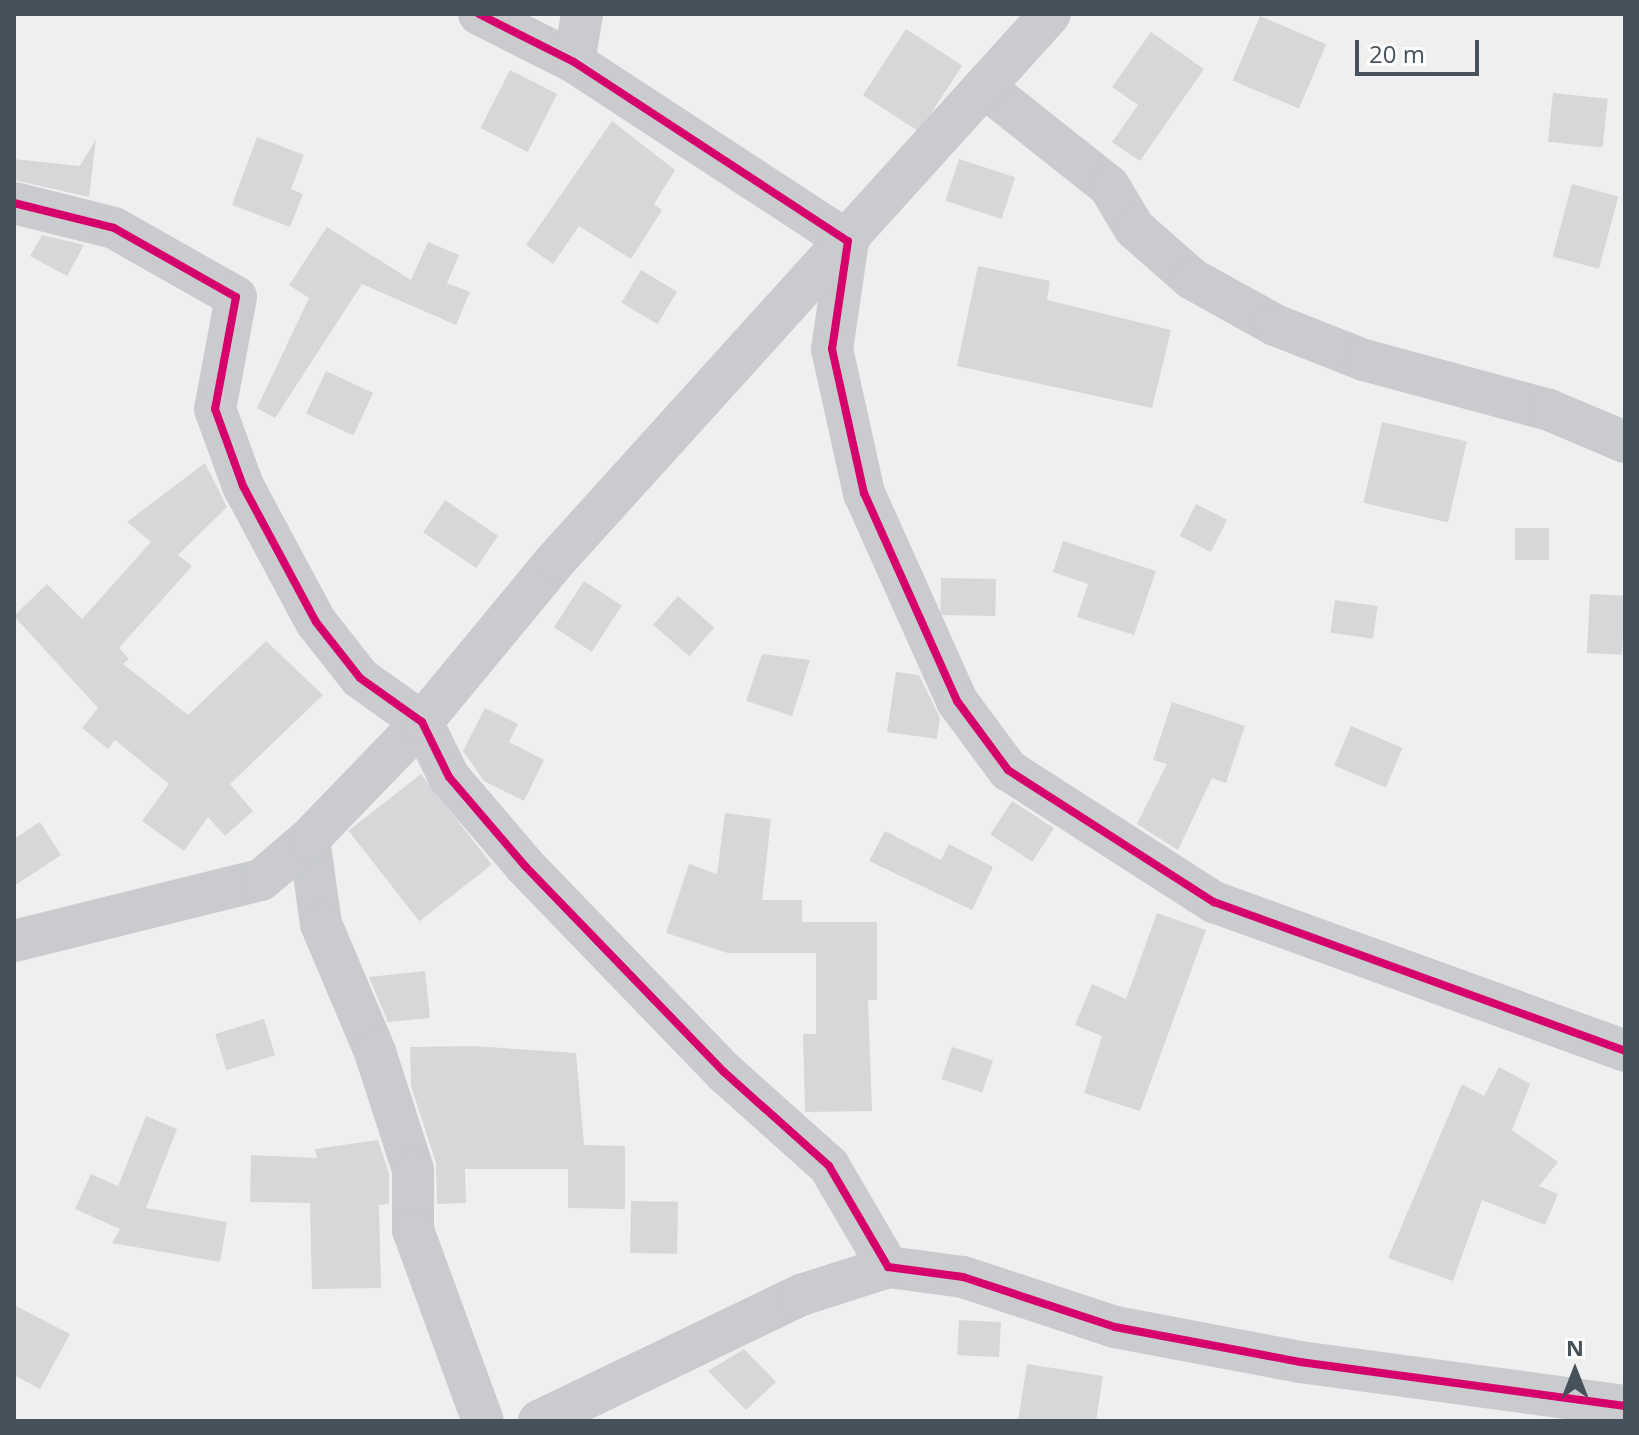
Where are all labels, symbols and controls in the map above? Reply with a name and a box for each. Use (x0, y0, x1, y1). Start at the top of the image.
scale bar (1359, 24, 1483, 74)
text: 20 m (1369, 37, 1425, 70)
north arrow (1535, 1331, 1615, 1411)
text: N (1566, 1332, 1584, 1362)

